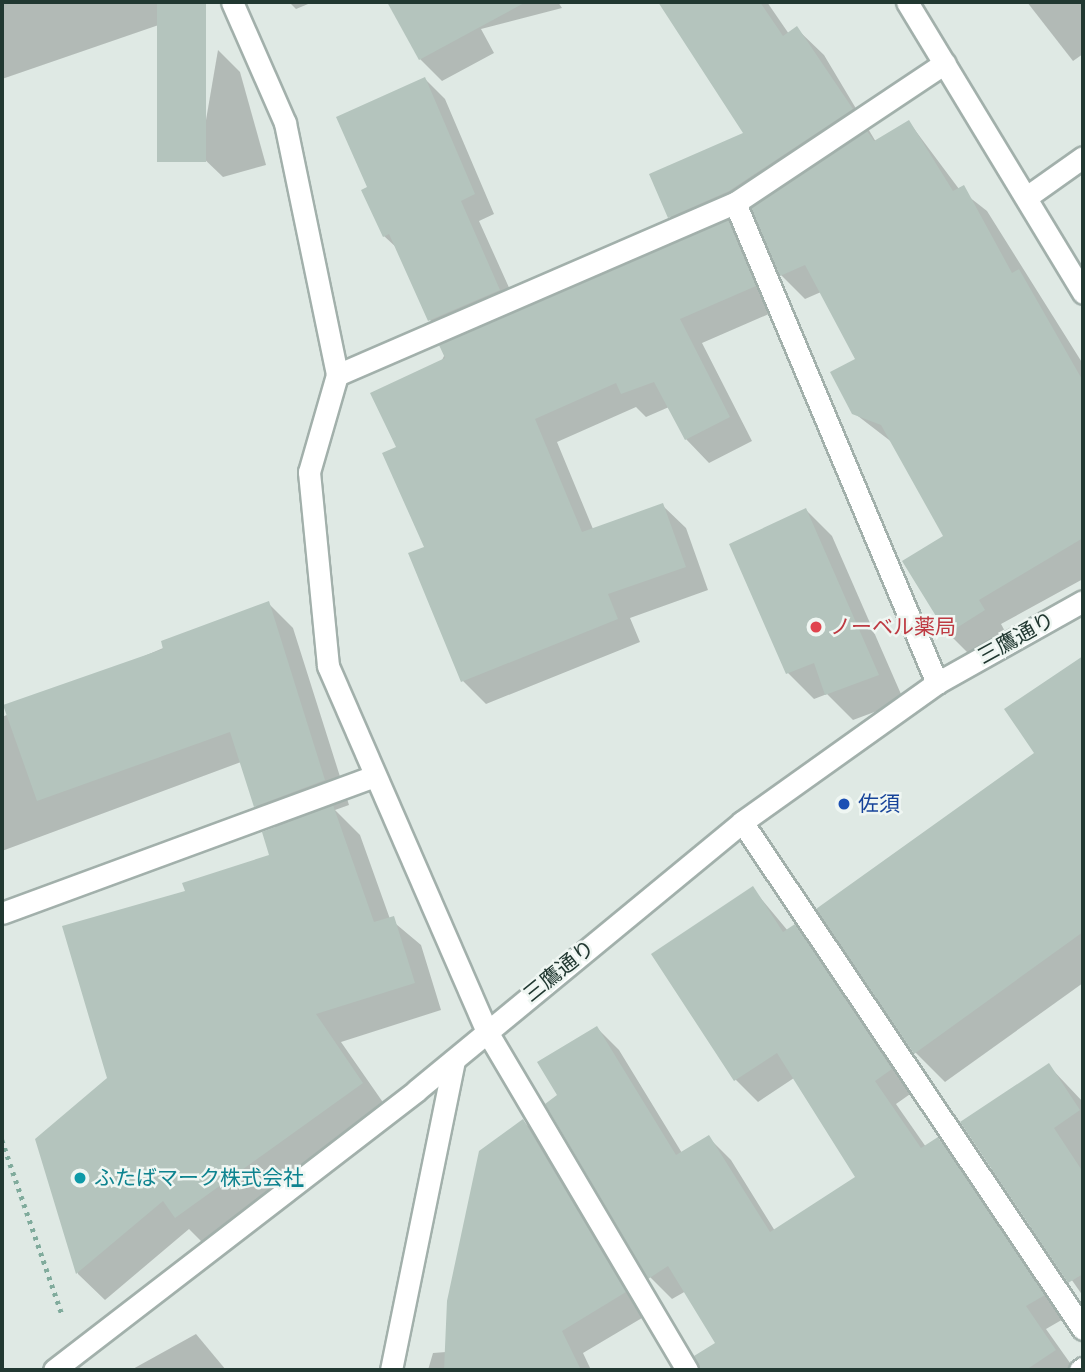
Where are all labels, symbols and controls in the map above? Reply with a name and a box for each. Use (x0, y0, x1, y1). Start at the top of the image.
street label: 三鷹通り (973, 607, 1059, 669)
place label: ノーベル薬局 (830, 614, 956, 640)
marker: ノーベル薬局 (808, 619, 824, 635)
place label: 佐須 (858, 791, 900, 817)
marker: 佐須 (836, 796, 852, 812)
street label: 三鷹通り (518, 935, 600, 1007)
place label: ふたばマーク株式会社 (94, 1165, 304, 1191)
marker: ふたばマーク株式会社 (72, 1170, 88, 1186)

